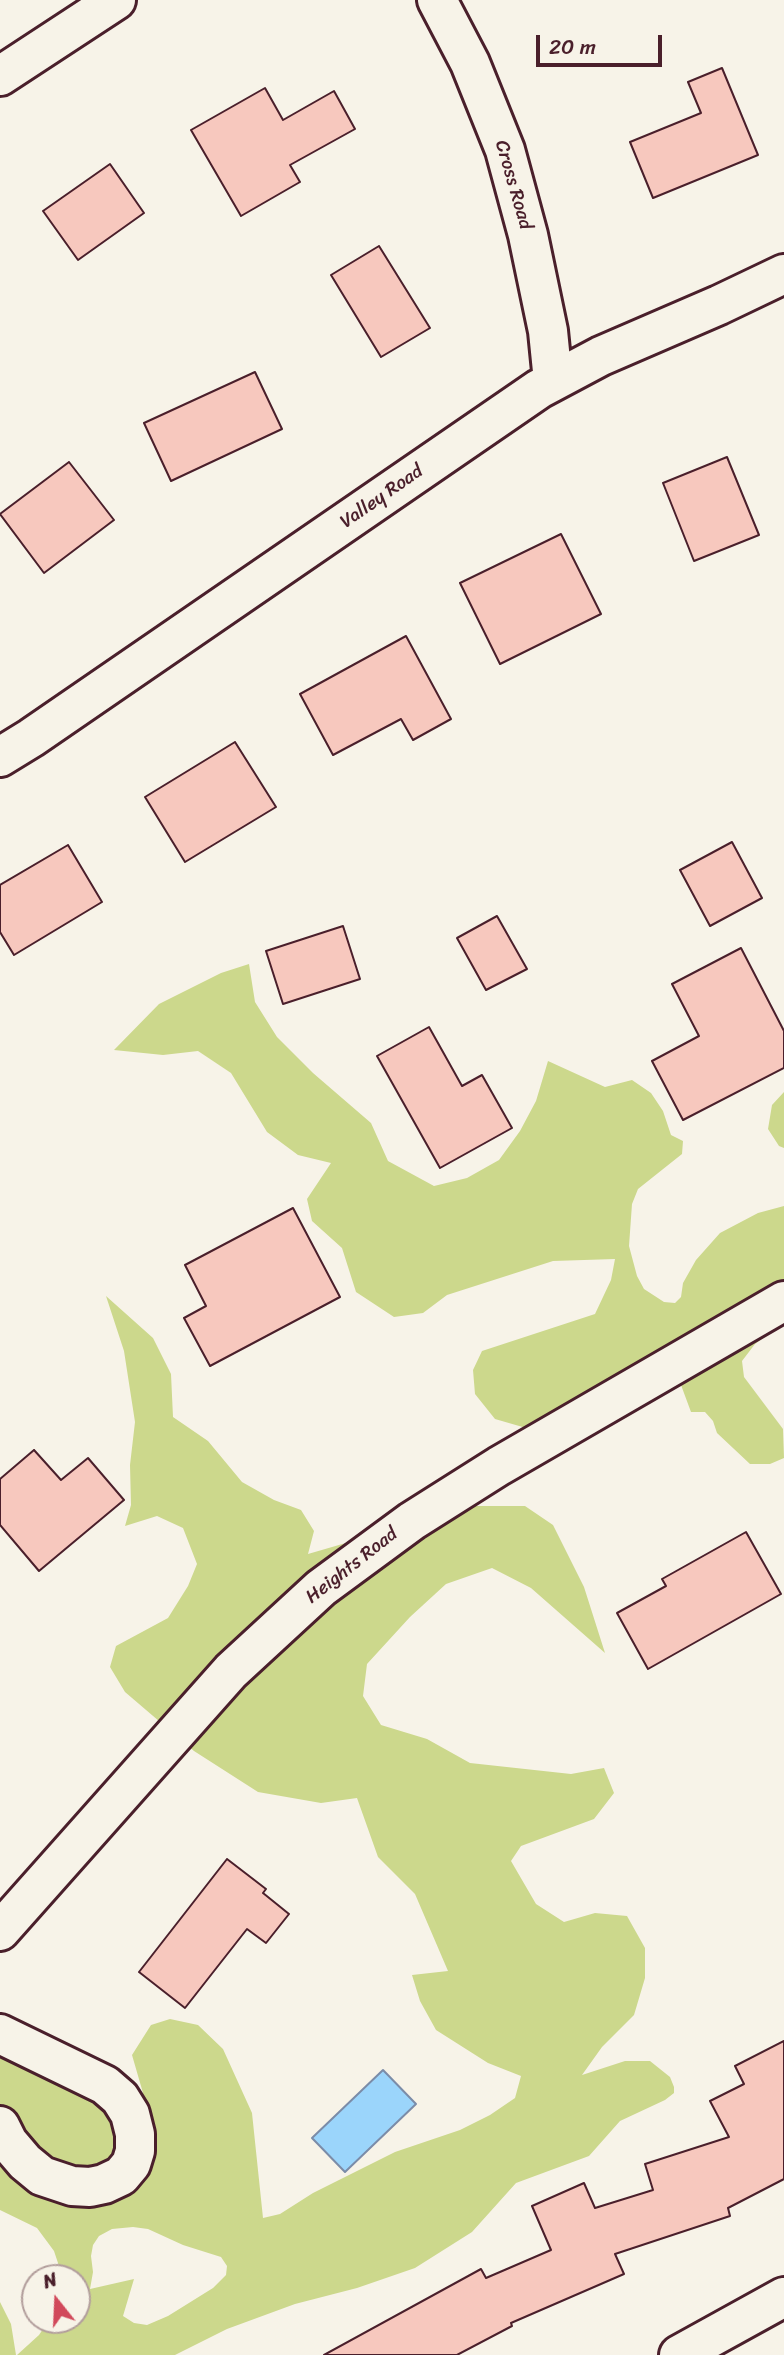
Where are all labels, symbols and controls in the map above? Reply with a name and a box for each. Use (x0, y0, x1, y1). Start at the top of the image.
scale bar (539, 21, 665, 65)
text: 20 m (549, 28, 596, 66)
street label: Cross Road (489, 138, 537, 232)
street label: Valley Road (336, 460, 428, 534)
street label: Heights Road (302, 1523, 402, 1609)
text: N (39, 2263, 61, 2298)
north arrow (21, 2264, 91, 2334)

